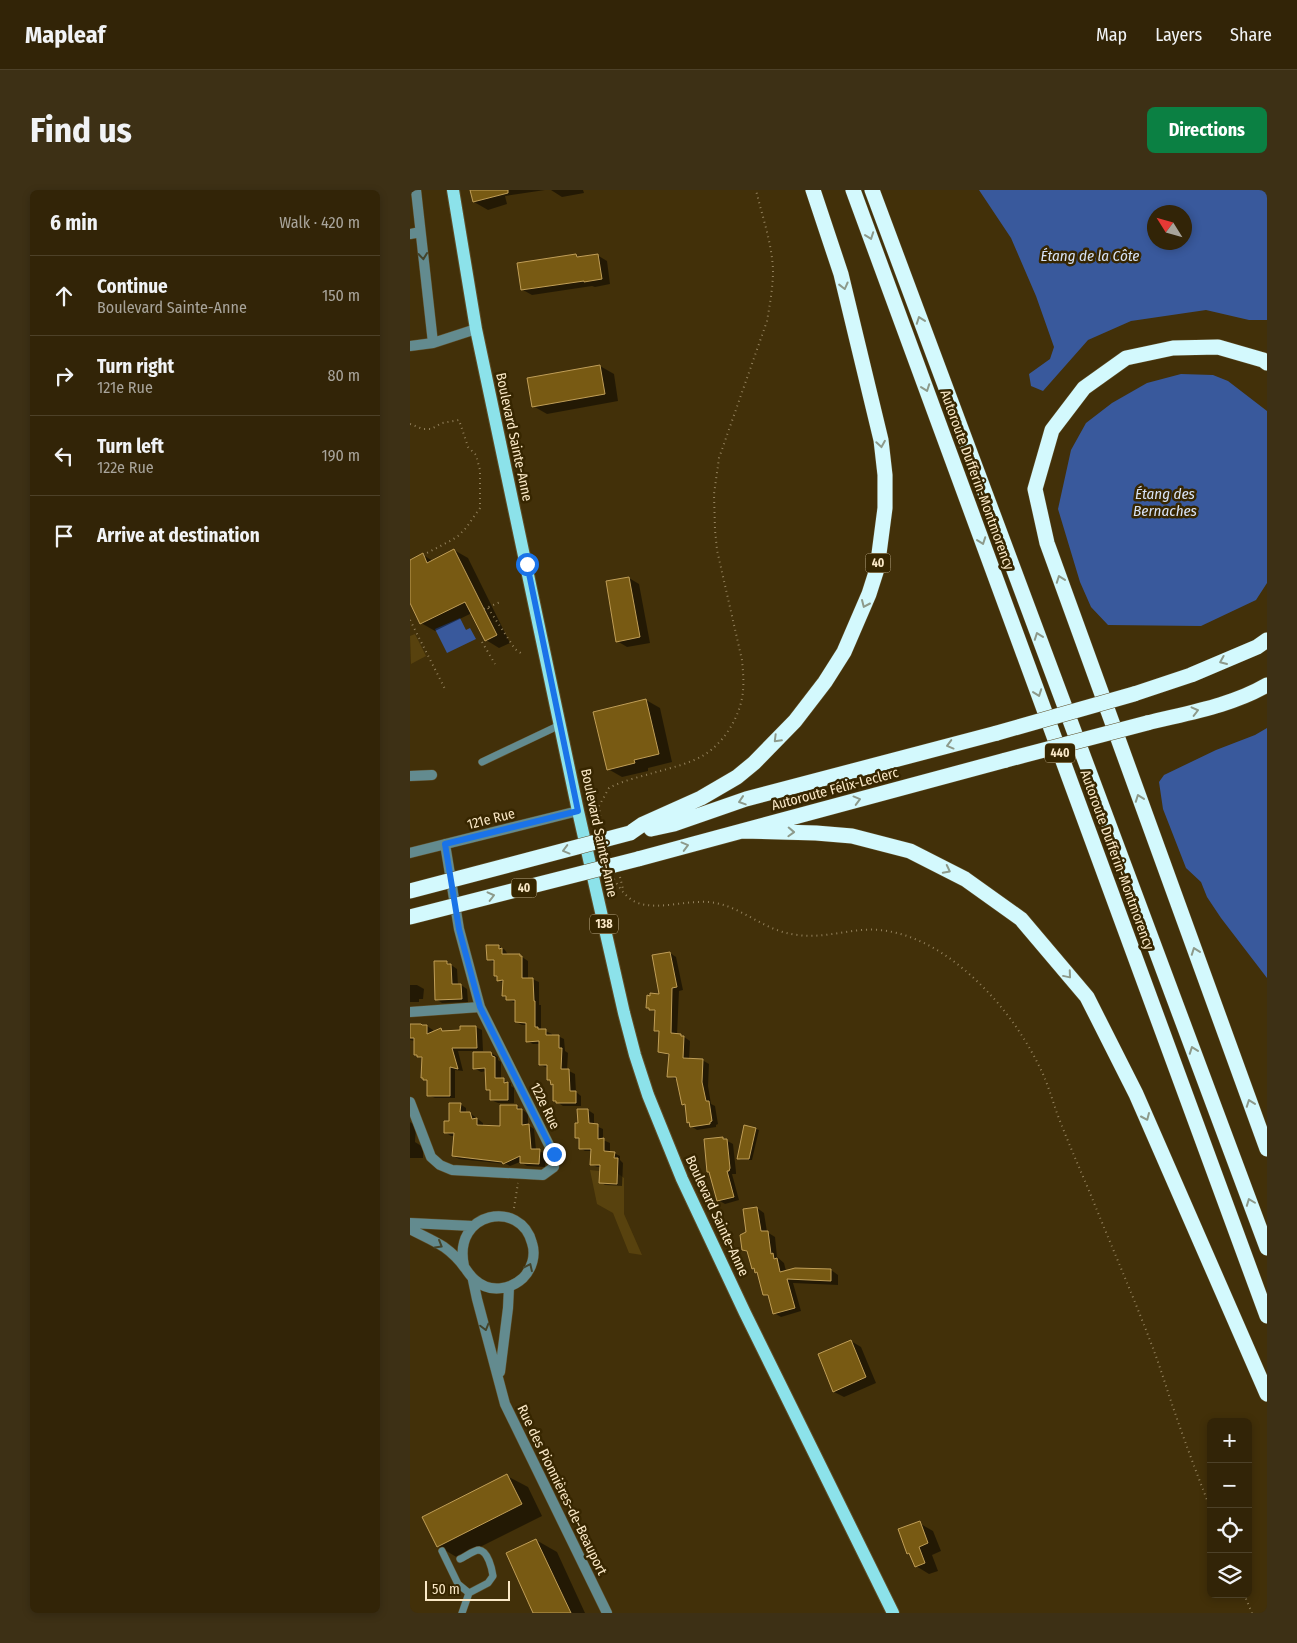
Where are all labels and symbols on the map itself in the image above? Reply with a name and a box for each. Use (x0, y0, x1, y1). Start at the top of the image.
north arrow (1147, 205, 1192, 250)
one-way arrow (864, 231, 874, 240)
water label: Étang de la Côte (1041, 247, 1139, 265)
one-way arrow (417, 252, 428, 260)
one-way arrow (838, 282, 849, 291)
one-way arrow (916, 316, 926, 324)
street label: Boulevard Sainte-Anne (492, 371, 536, 503)
one-way arrow (920, 384, 930, 392)
street label: Autoroute Dufferin-Montmorency (936, 388, 1018, 573)
one-way arrow (876, 440, 886, 449)
water label: Étang des Bernaches (1133, 485, 1198, 520)
one-way arrow (976, 536, 986, 545)
route start (516, 553, 539, 576)
road number: 40 (866, 553, 890, 572)
one-way arrow (1056, 576, 1066, 584)
one-way arrow (861, 599, 871, 608)
one-way arrow (1034, 632, 1044, 641)
one-way arrow (1220, 656, 1228, 666)
one-way arrow (1032, 689, 1042, 697)
one-way arrow (1190, 706, 1199, 717)
one-way arrow (774, 734, 783, 743)
one-way arrow (945, 739, 954, 750)
road number: 440 (1045, 744, 1075, 762)
street label: Autoroute Félix-Leclerc (770, 764, 900, 814)
street label: Boulevard Sainte-Anne (577, 767, 621, 899)
street label: Autoroute Dufferin-Montmorency (1076, 768, 1158, 953)
one-way arrow (1135, 794, 1145, 803)
one-way arrow (739, 795, 747, 805)
one-way arrow (852, 795, 860, 805)
street label: 121e Rue (465, 805, 517, 833)
one-way arrow (787, 827, 795, 837)
one-way arrow (681, 841, 690, 852)
one-way arrow (561, 844, 570, 855)
one-way arrow (941, 864, 950, 874)
road number: 40 (512, 878, 536, 898)
one-way arrow (487, 892, 495, 902)
road number: 138 (590, 914, 618, 934)
one-way arrow (1191, 947, 1201, 955)
one-way arrow (1063, 969, 1072, 978)
one-way arrow (1189, 1047, 1199, 1055)
street label: 122e Rue (526, 1080, 564, 1132)
one-way arrow (1246, 1100, 1256, 1108)
one-way arrow (1139, 1112, 1150, 1121)
route end (543, 1143, 566, 1166)
street label: Boulevard Sainte-Anne (682, 1153, 752, 1279)
one-way arrow (1246, 1199, 1256, 1207)
one-way arrow (433, 1239, 442, 1249)
one-way arrow (523, 1264, 533, 1273)
one-way arrow (479, 1322, 489, 1331)
street label: Rue des Pionnières-de-Beauport (513, 1402, 611, 1578)
scale bar (425, 1578, 510, 1601)

